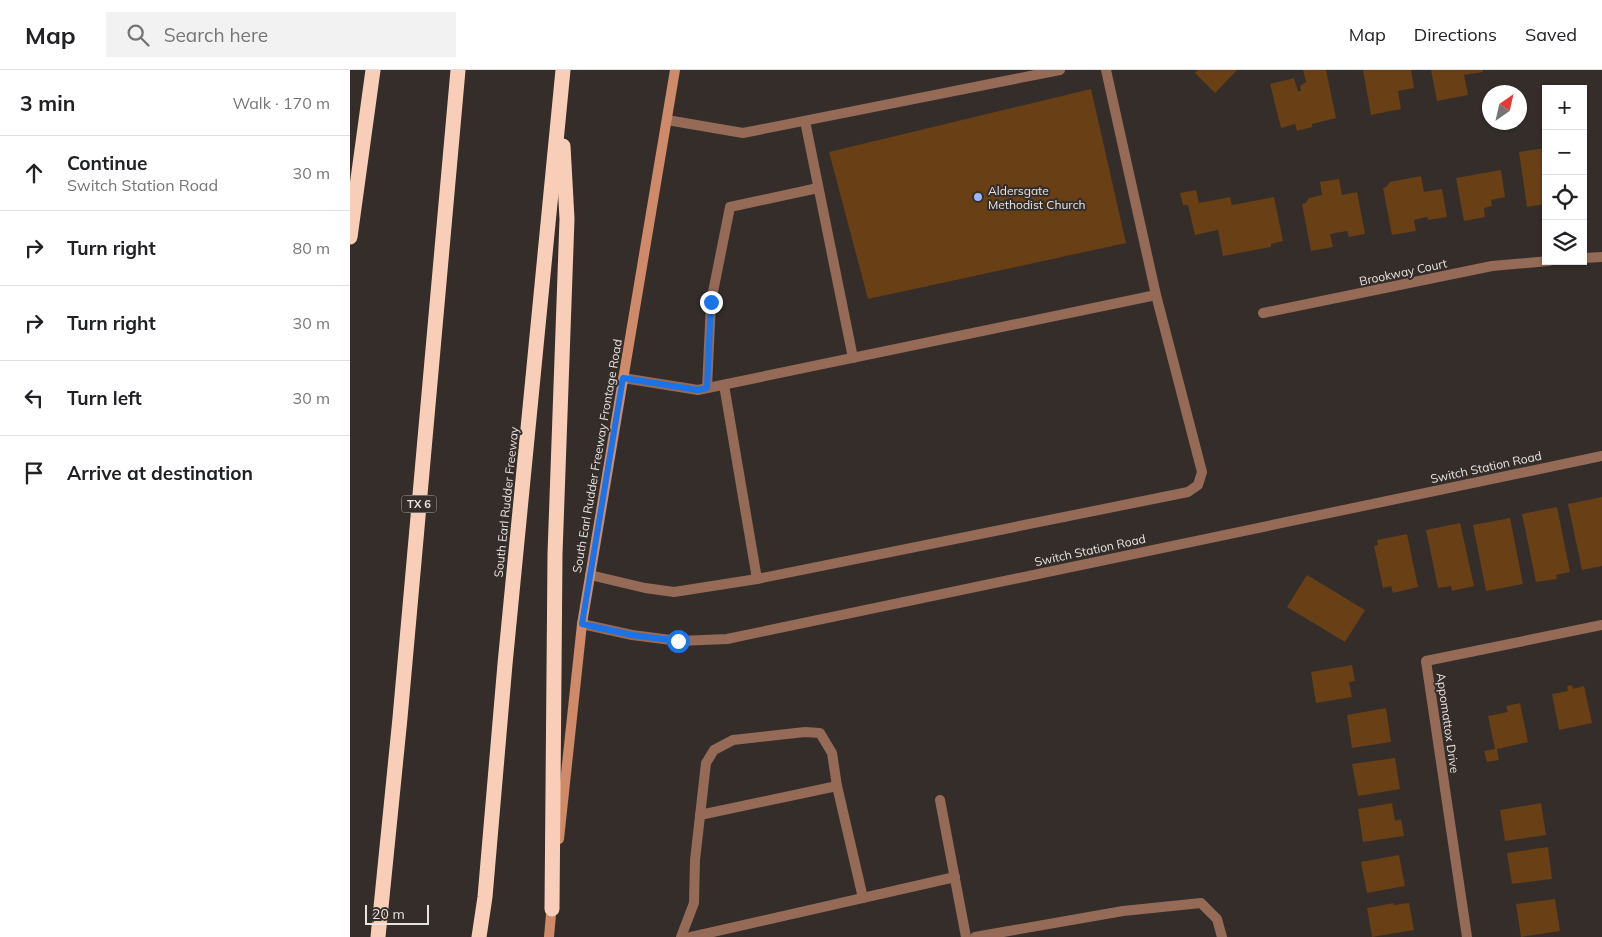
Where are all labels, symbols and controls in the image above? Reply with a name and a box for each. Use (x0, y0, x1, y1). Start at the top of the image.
search box (106, 12, 456, 57)
text: Map (25, 20, 76, 50)
icon: search (124, 21, 152, 49)
text: Search here (164, 23, 268, 47)
text: Map (1349, 23, 1386, 46)
text: Directions (1414, 23, 1497, 46)
text: Saved (1525, 23, 1577, 46)
north arrow (1482, 85, 1527, 130)
map controls (1542, 85, 1587, 265)
button: + (1542, 85, 1587, 130)
text: 3 min (20, 90, 75, 116)
text: Walk · 170 m (232, 93, 330, 113)
button: − (1542, 130, 1587, 175)
text: Continue (67, 151, 147, 175)
icon: ahead (20, 159, 48, 187)
text: 30 m (293, 163, 330, 183)
text: Switch Station Road (67, 175, 218, 195)
button: locate (1542, 175, 1587, 220)
place label: Aldersgate Methodist Church (988, 183, 1086, 212)
marker: Aldersgate Methodist Church (972, 191, 984, 203)
button: layers (1542, 220, 1587, 265)
icon: right (20, 234, 48, 262)
text: Turn right (67, 236, 156, 260)
text: 80 m (293, 238, 330, 258)
street label: Brookway Court (1358, 255, 1448, 289)
route end (700, 291, 723, 314)
icon: right (20, 309, 48, 337)
text: Turn right (67, 311, 156, 335)
text: 30 m (293, 313, 330, 333)
street label: South Earl Rudder Freeway Frontage Road (569, 338, 625, 574)
icon: left (20, 384, 48, 412)
text: Turn left (67, 386, 142, 410)
text: 30 m (293, 388, 330, 408)
street label: South Earl Rudder Freeway (491, 425, 521, 578)
street label: Switch Station Road (1429, 448, 1543, 486)
icon: arrive (20, 459, 48, 487)
text: Arrive at destination (67, 461, 253, 485)
road number: TX 6 (402, 496, 436, 512)
street label: Switch Station Road (1033, 531, 1147, 569)
route start (667, 630, 690, 653)
street label: Appomattox Drive (1434, 672, 1462, 774)
scale bar (365, 902, 429, 925)
text: 20 m (372, 905, 405, 923)

